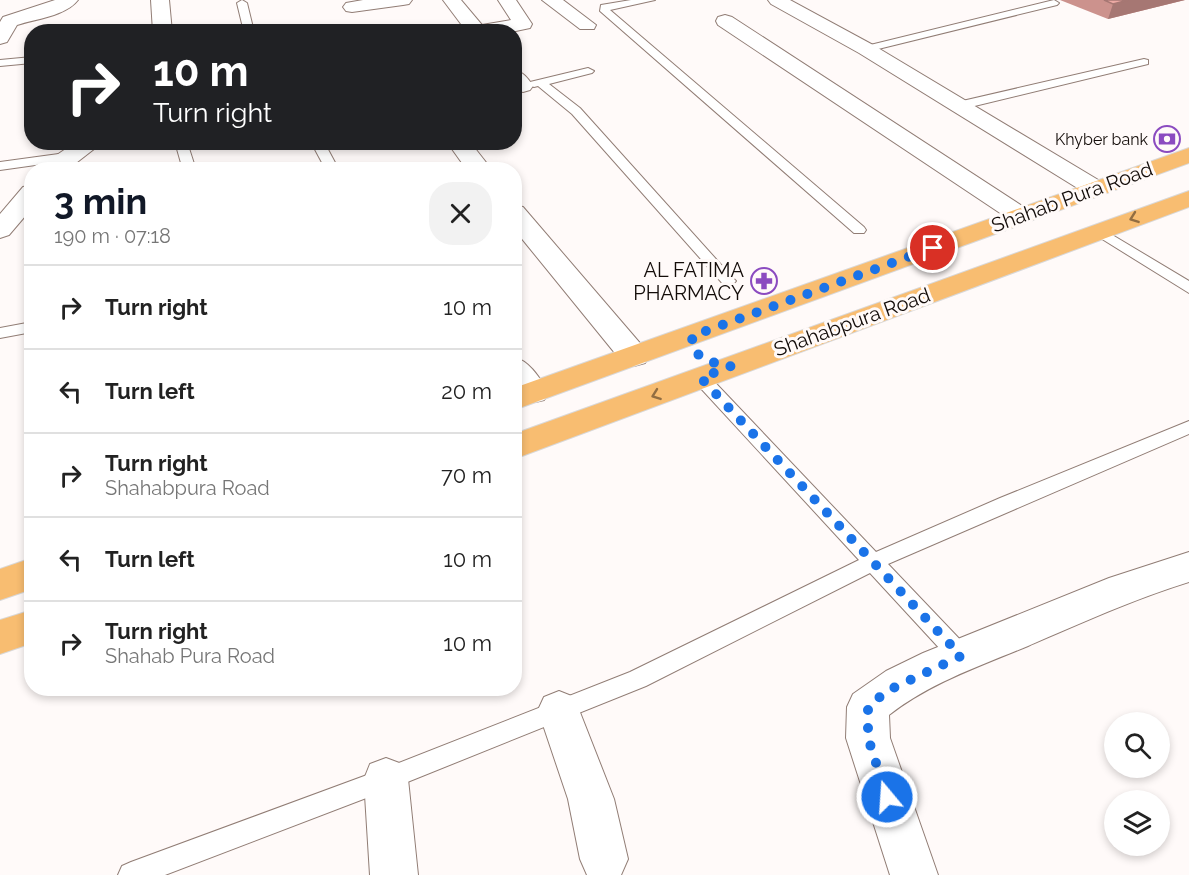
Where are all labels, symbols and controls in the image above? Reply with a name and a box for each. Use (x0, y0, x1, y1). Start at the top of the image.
text: 10 m (153, 47, 249, 96)
icon: right (54, 48, 132, 126)
text: Turn right (153, 97, 272, 128)
bank icon: Khyber bank (1152, 124, 1182, 154)
place label: Khyber bank (1055, 130, 1149, 149)
street label: Shahab Pura Road (988, 157, 1156, 237)
text: 3 min (54, 180, 147, 222)
button: close (429, 182, 492, 245)
one-way arrow (1129, 210, 1140, 223)
pin (907, 222, 958, 273)
text: 190 m · 07:18 (54, 224, 171, 248)
icon: arrive (916, 231, 949, 264)
place label: AL FATIMA PHARMACY (633, 258, 744, 305)
pharmacy icon: AL FATIMA PHARMACY (749, 266, 779, 296)
street label: Shahabpura Road (770, 283, 934, 361)
icon: right (54, 291, 87, 324)
text: Turn right (105, 294, 208, 320)
text: 10 m (443, 294, 492, 320)
icon: left (54, 375, 87, 408)
text: Turn left (105, 378, 195, 404)
text: 20 m (441, 378, 492, 404)
one-way arrow (651, 387, 662, 400)
text: Turn right (105, 450, 208, 476)
icon: right (54, 459, 87, 492)
text: 70 m (441, 462, 492, 488)
text: Shahabpura Road (105, 476, 270, 500)
icon: left (54, 543, 87, 576)
text: Turn left (105, 546, 195, 572)
text: 10 m (443, 546, 492, 572)
text: Turn right (105, 618, 208, 644)
icon: right (54, 627, 87, 660)
text: 10 m (443, 630, 492, 656)
text: Shahab Pura Road (105, 644, 275, 668)
map controls (1104, 712, 1170, 856)
button: search (1104, 712, 1170, 778)
position arrow (855, 765, 919, 829)
button: layers (1104, 790, 1170, 856)

